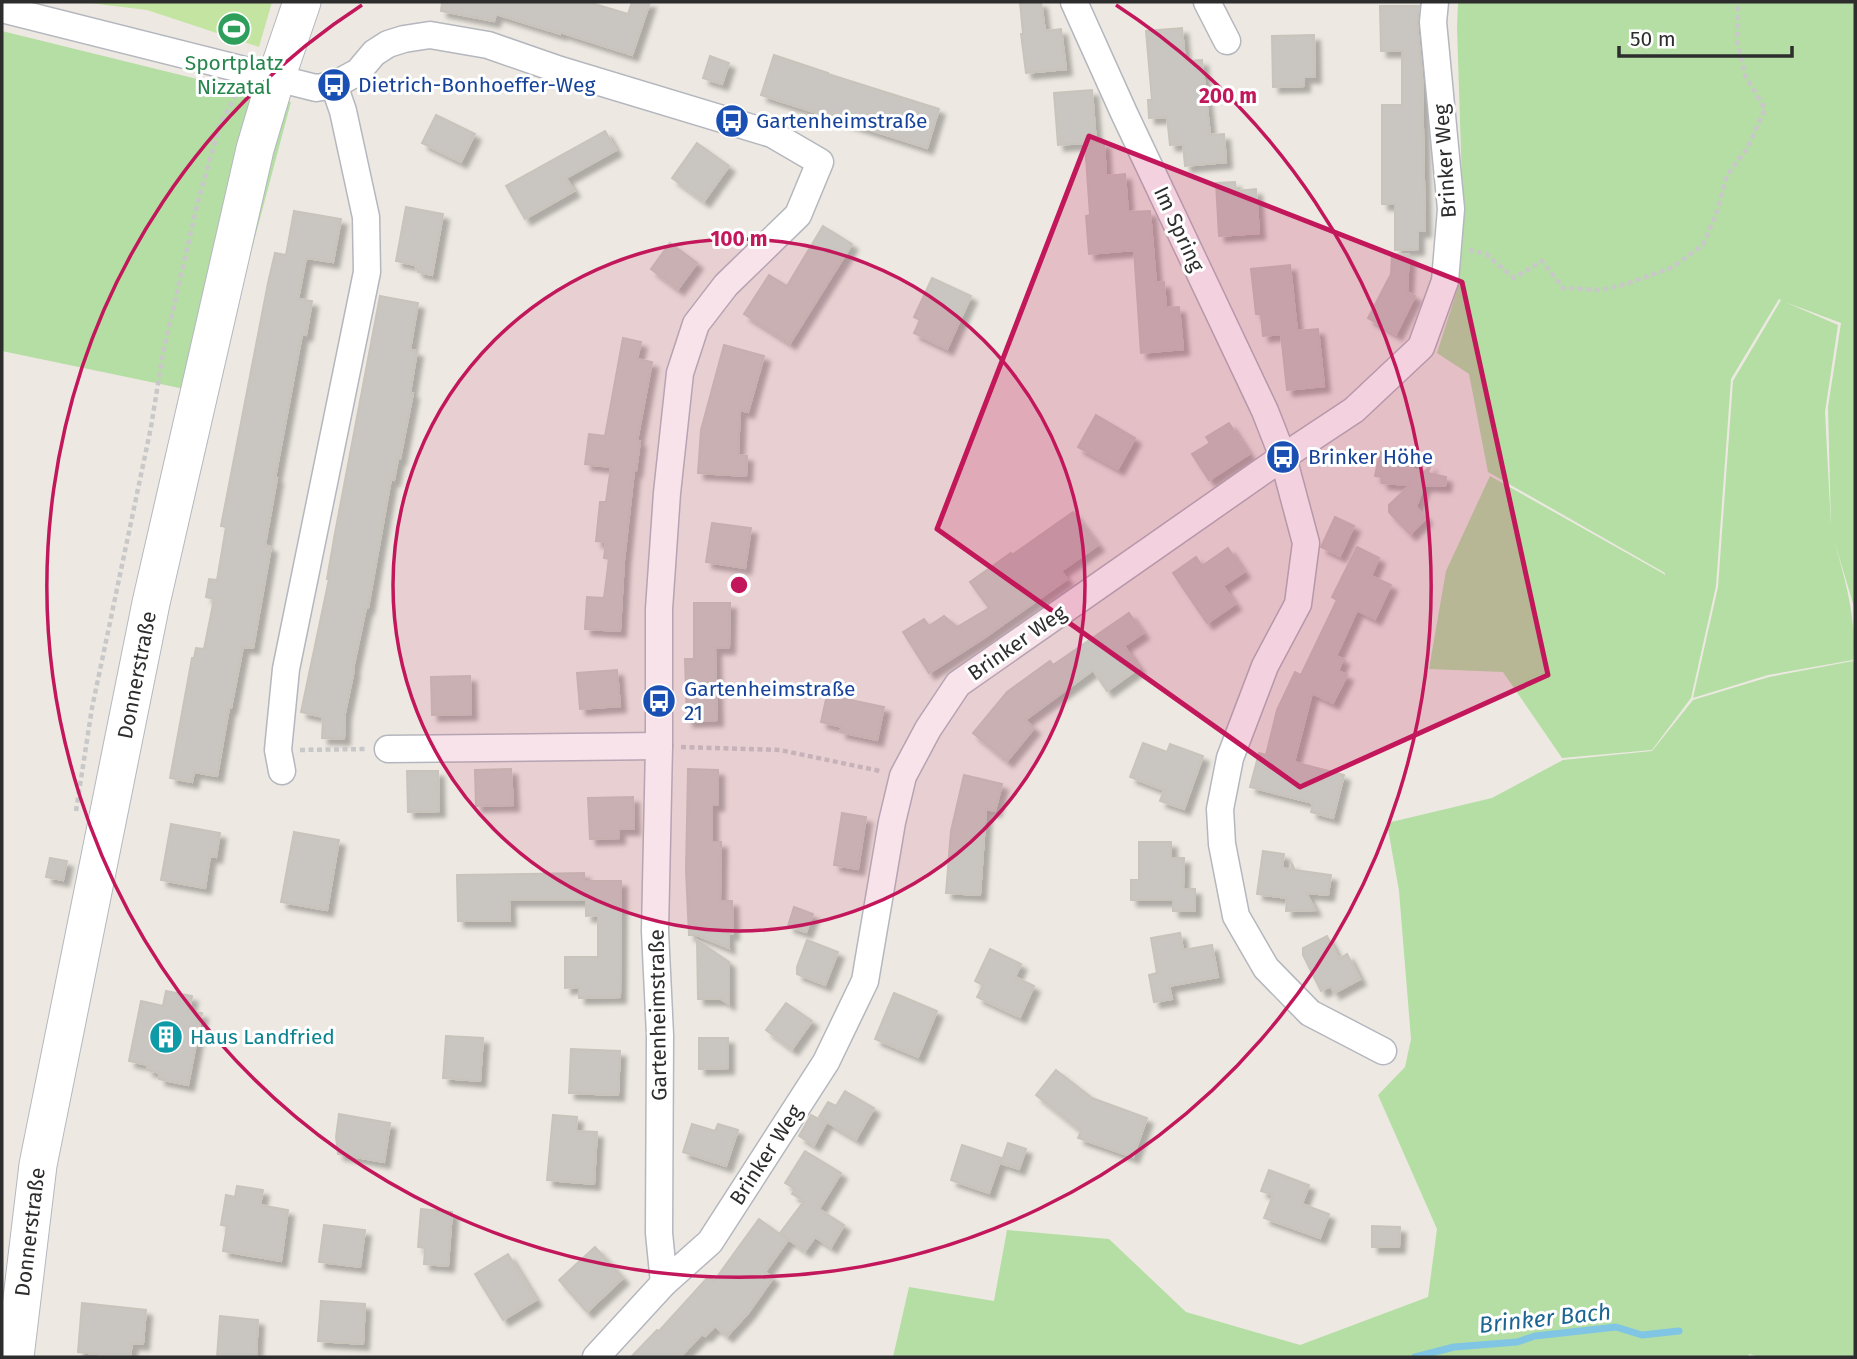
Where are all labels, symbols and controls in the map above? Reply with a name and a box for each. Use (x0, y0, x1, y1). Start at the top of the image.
sports icon: Sportplatz Nizzatal (215, 10, 253, 48)
scale bar (1619, 14, 1792, 58)
text: 50 m (1630, 26, 1676, 52)
place label: Sportplatz Nizzatal (185, 50, 283, 100)
bus stop icon: Dietrich-Bonhoeffer-Weg (315, 66, 353, 104)
place label: Dietrich-Bonhoeffer-Weg (358, 72, 595, 98)
text: 200 m (1199, 83, 1257, 109)
bus stop icon: Gartenheimstraße (713, 102, 751, 140)
street label: Brinker Weg (1428, 103, 1462, 219)
place label: Gartenheimstraße (756, 108, 928, 134)
street label: Im Spring (1148, 182, 1210, 276)
text: 100 m (710, 226, 768, 252)
bus stop icon: Brinker Höhe (1264, 438, 1302, 476)
place label: Brinker Höhe (1308, 444, 1433, 470)
centre of rings (727, 573, 751, 597)
street label: Brinker Weg (963, 600, 1071, 686)
street label: Donnerstraße (112, 609, 162, 741)
place label: Gartenheimstraße 21 (684, 676, 856, 726)
bus stop icon: Gartenheimstraße 21 (640, 682, 678, 720)
street label: Gartenheimstraße (644, 929, 672, 1101)
building icon: Haus Landfried (147, 1018, 185, 1056)
place label: Haus Landfried (190, 1024, 335, 1050)
street label: Brinker Weg (724, 1100, 808, 1210)
street label: Donnerstraße (9, 1166, 51, 1298)
water label: Brinker Bach (1478, 1297, 1612, 1339)

